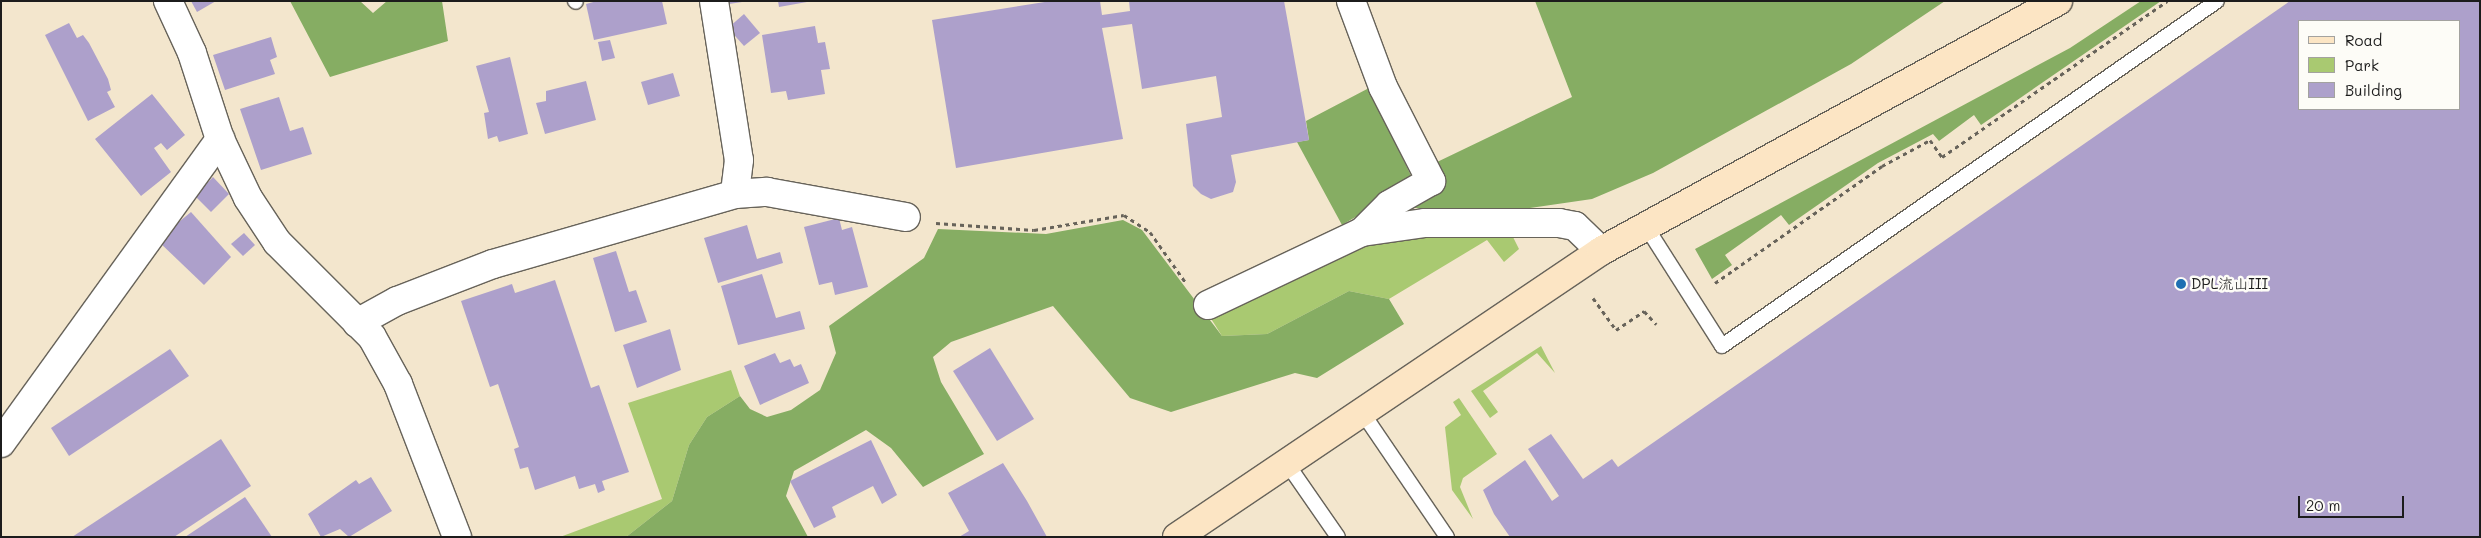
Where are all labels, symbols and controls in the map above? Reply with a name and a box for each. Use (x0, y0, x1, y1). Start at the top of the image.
legend (2298, 20, 2461, 110)
text: Road (2345, 30, 2382, 50)
text: Park (2345, 55, 2379, 75)
text: Building (2345, 80, 2402, 100)
place label: DPL流山III (2191, 275, 2268, 293)
marker: DPL流山III (2175, 278, 2187, 290)
scale bar (2301, 486, 2407, 518)
text: 20 m (2306, 495, 2340, 515)

